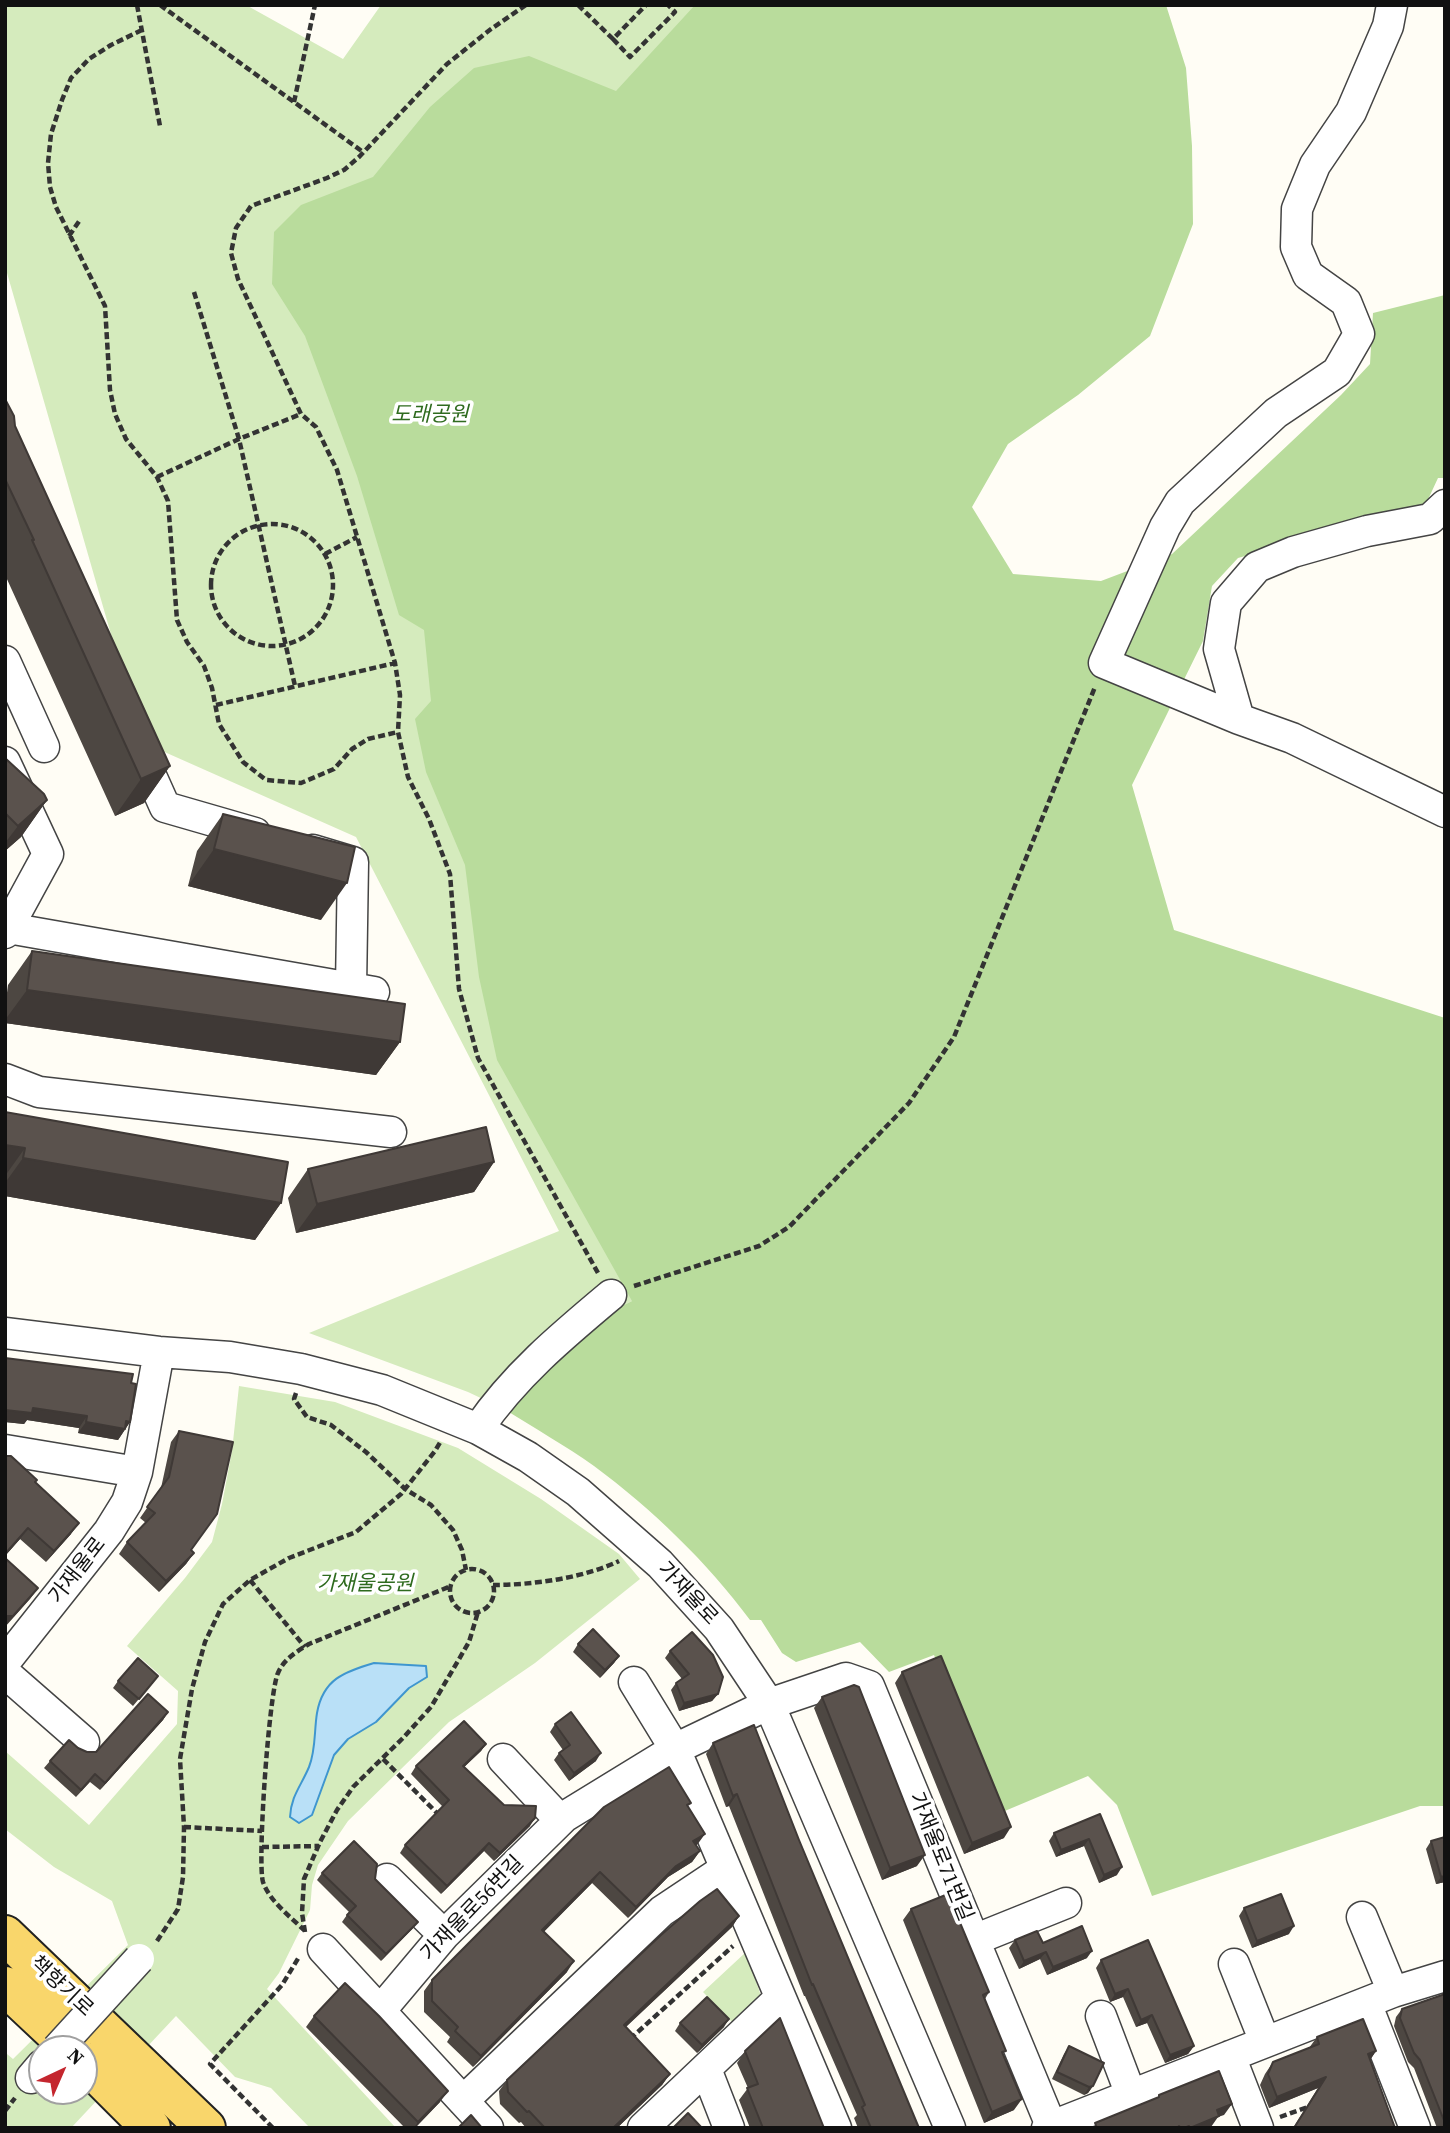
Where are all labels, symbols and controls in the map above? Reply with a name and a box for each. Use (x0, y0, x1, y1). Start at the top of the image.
park label: 도래공원 (391, 403, 469, 429)
street label: 가재울로 (44, 1533, 112, 1609)
street label: 가재울로 (651, 1557, 723, 1631)
park label: 가재울공원 (317, 1572, 413, 1598)
street label: 가재울로71번길 (903, 1789, 977, 1925)
street label: 가재울로56번길 (416, 1851, 530, 1967)
street label: 책향기로 (24, 1951, 98, 2023)
north arrow (28, 2035, 98, 2105)
text: N (62, 2042, 90, 2070)

